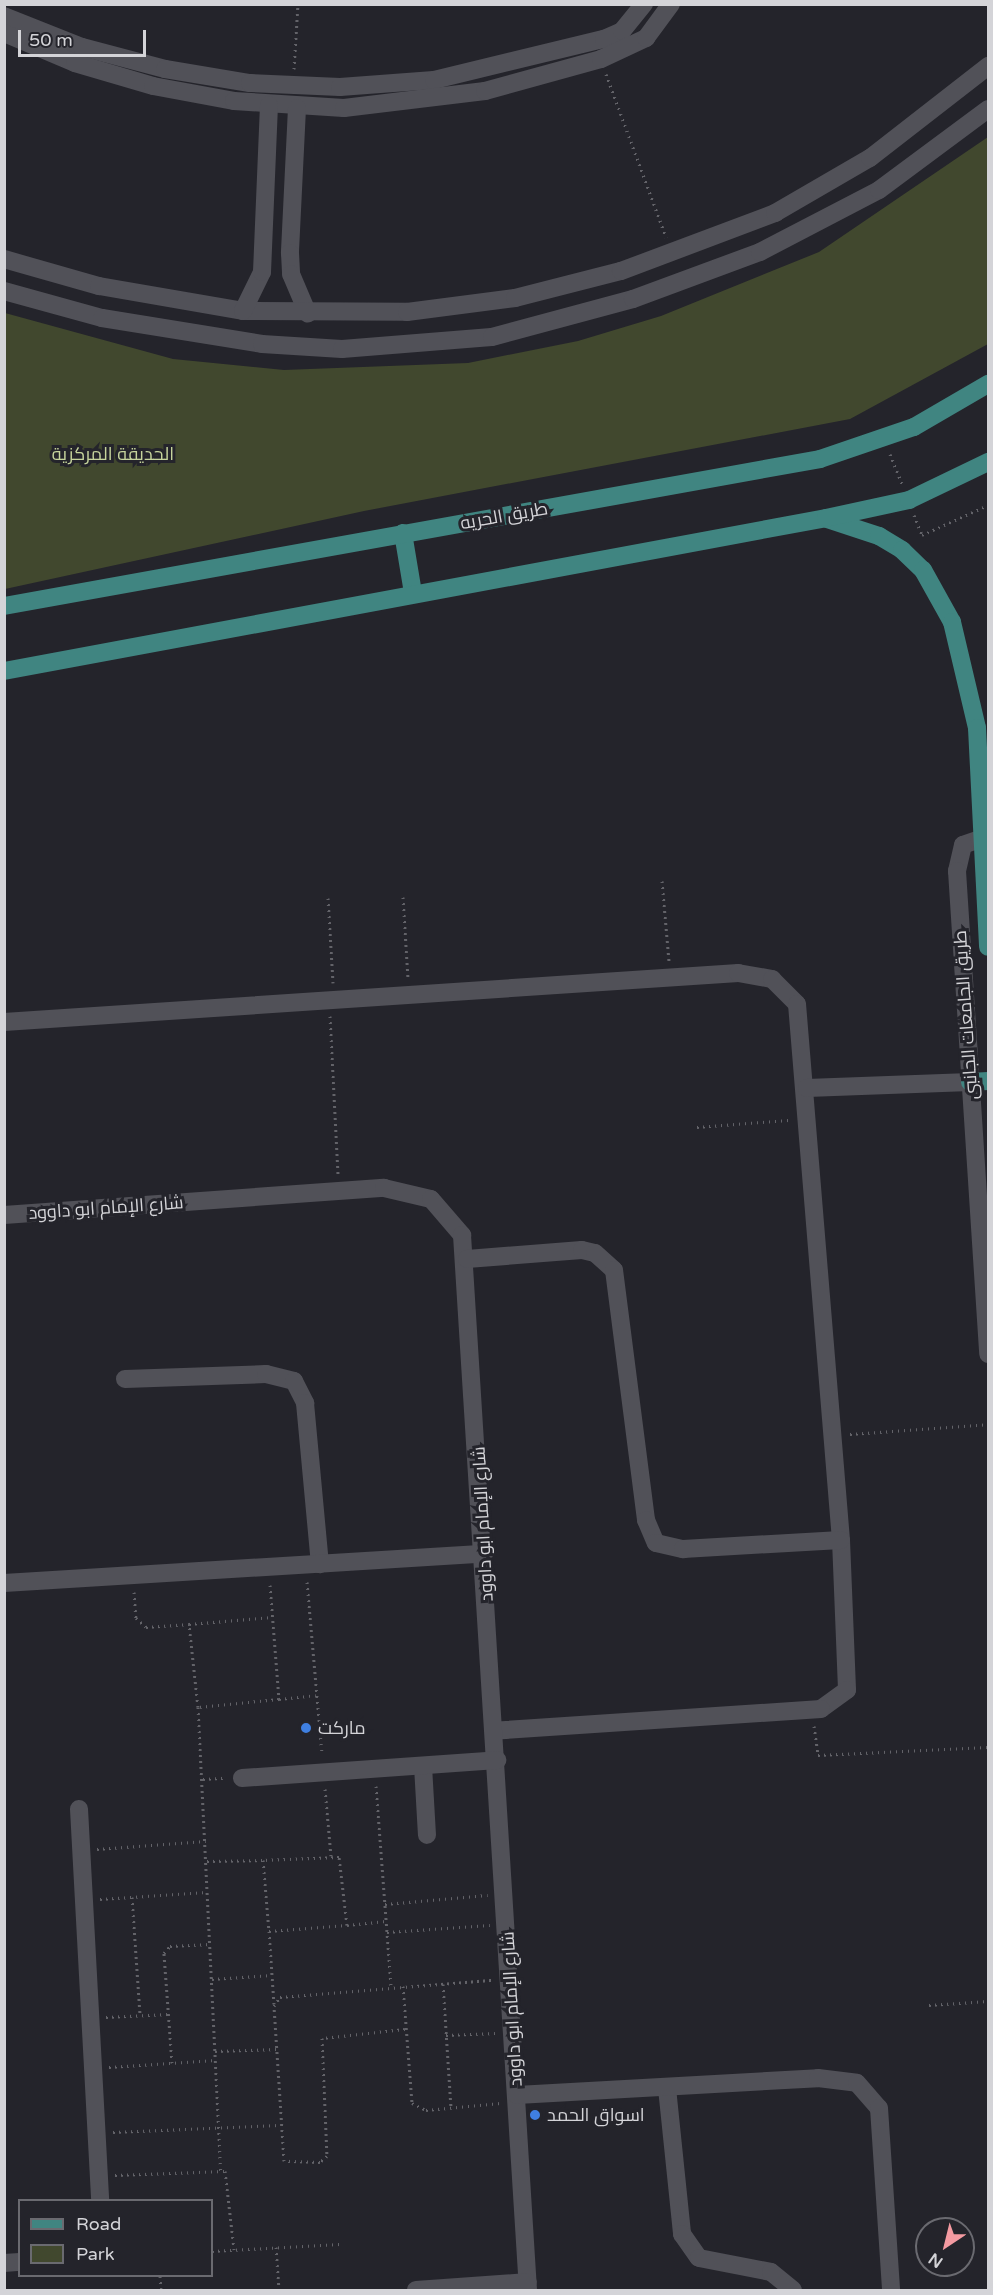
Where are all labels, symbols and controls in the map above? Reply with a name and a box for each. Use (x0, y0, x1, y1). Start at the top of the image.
scale bar (21, 18, 148, 56)
text: 50 m (29, 29, 73, 51)
park label: الحديقة المركزية (52, 443, 174, 465)
street label: طريق الحريه (459, 498, 549, 534)
street label: طريق الجامعات الجانبى (949, 930, 983, 1100)
street label: شارع الإمام ابو داوود (28, 1192, 184, 1224)
street label: شارع الإمام ابو داوود (468, 1446, 498, 1602)
place label: ماركت (318, 1717, 366, 1739)
marker: ماركت (299, 1721, 313, 1735)
street label: شارع الإمام ابو داوود (497, 1931, 527, 2087)
place label: اسواق الحمد (547, 2104, 645, 2126)
marker: اسواق الحمد (528, 2108, 542, 2122)
legend (18, 2199, 213, 2277)
text: Road (76, 2213, 121, 2235)
north arrow (915, 2217, 975, 2277)
text: Park (76, 2243, 114, 2265)
text: N (925, 2248, 947, 2272)

